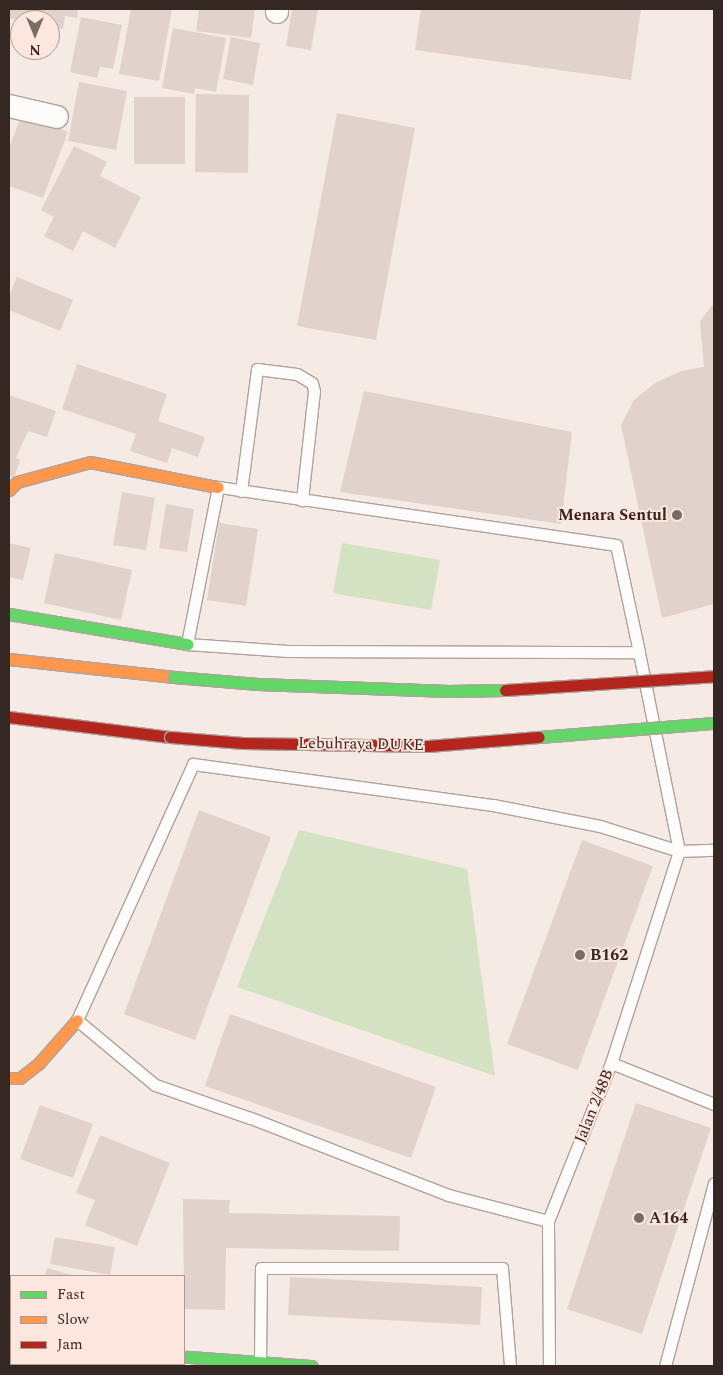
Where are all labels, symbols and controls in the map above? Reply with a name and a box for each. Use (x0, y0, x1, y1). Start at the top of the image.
north arrow (10, 10, 60, 60)
text: N (29, 39, 41, 60)
place label: Menara Sentul (558, 505, 667, 525)
marker: Menara Sentul (671, 509, 683, 521)
street label: Lebuhraya DUKE (298, 733, 424, 755)
place label: B162 (590, 945, 628, 965)
marker: B162 (574, 949, 586, 961)
street label: Jalan 2/48B (571, 1066, 617, 1146)
place label: A164 (649, 1208, 688, 1228)
marker: A164 (633, 1212, 645, 1224)
legend (10, 1275, 185, 1365)
text: Fast (57, 1283, 85, 1306)
text: Slow (57, 1308, 89, 1331)
text: Jam (57, 1333, 83, 1356)

